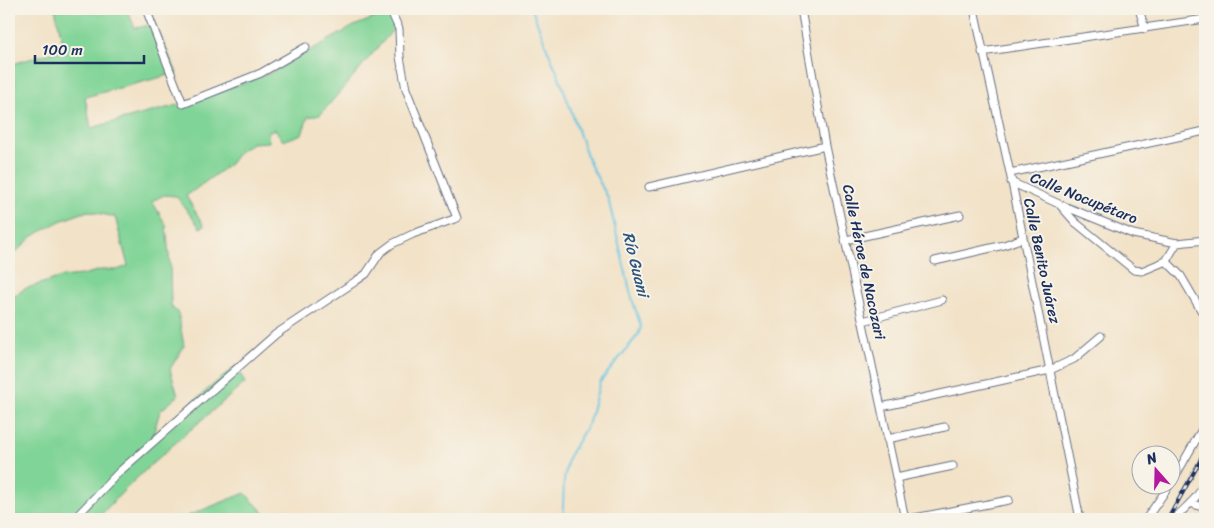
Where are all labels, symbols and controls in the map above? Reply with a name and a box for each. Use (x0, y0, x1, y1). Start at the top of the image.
scale bar (35, 32, 144, 64)
text: 100 m (42, 37, 83, 63)
street label: Calle Nocupétaro (1026, 165, 1142, 232)
street label: Calle Héroe de Nacozari (835, 182, 893, 343)
street label: Calle Benito Juárez (1016, 196, 1068, 327)
water label: Río Guani (614, 228, 659, 303)
text: N (1142, 445, 1161, 472)
north arrow (1132, 446, 1182, 496)

